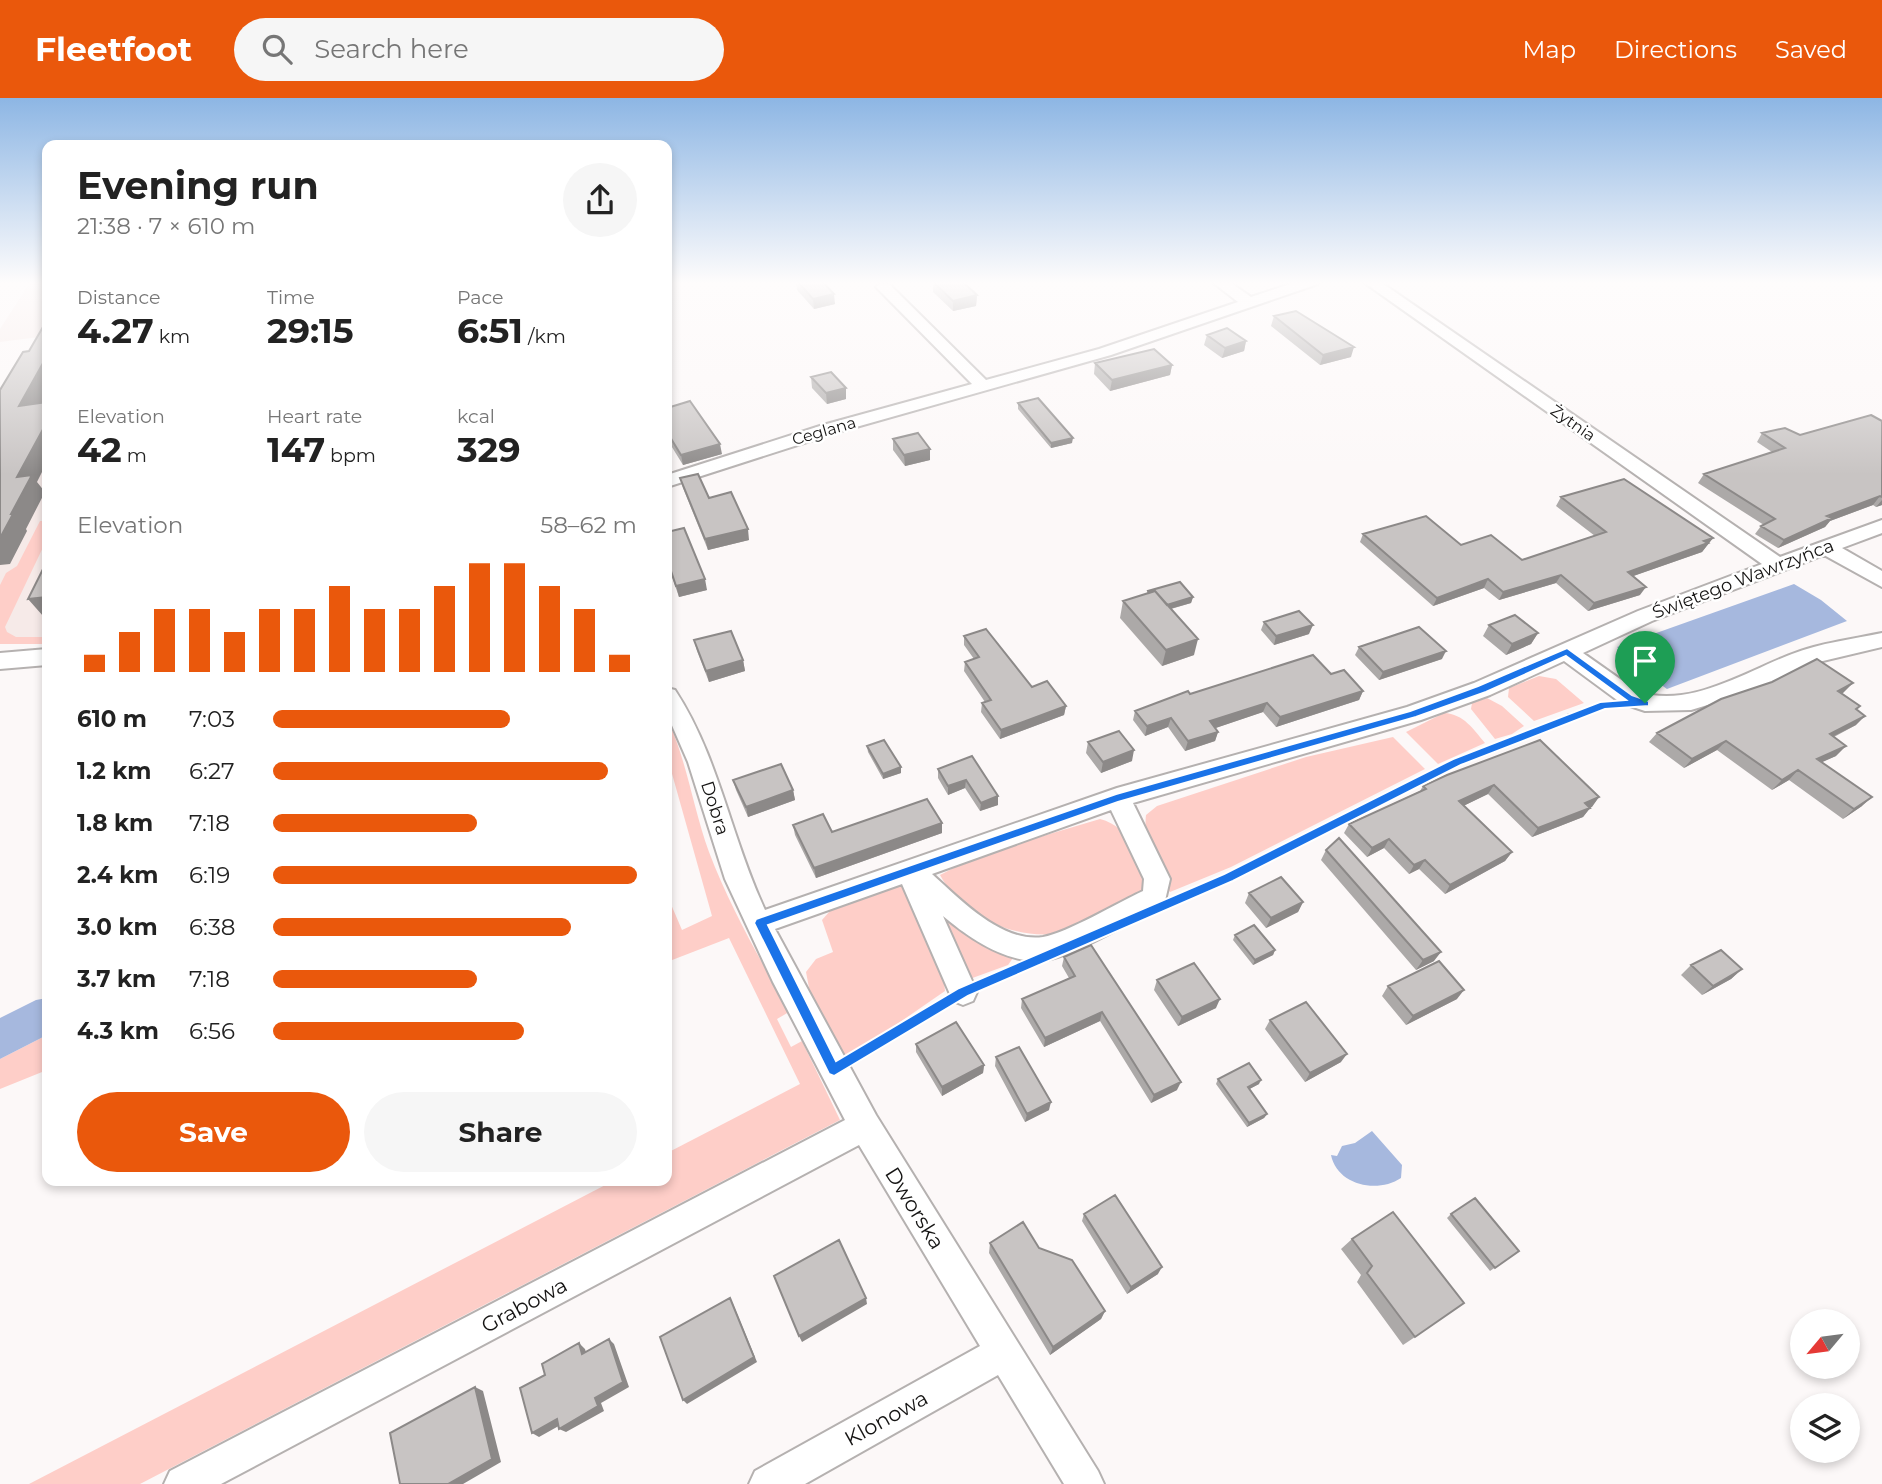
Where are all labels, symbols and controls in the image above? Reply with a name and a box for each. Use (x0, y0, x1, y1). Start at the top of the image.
search box (234, 18, 724, 81)
text: Fleetfoot (35, 29, 192, 69)
icon: search (258, 30, 296, 68)
text: Search here (314, 33, 469, 65)
text: Map (1523, 35, 1576, 64)
text: Directions (1614, 35, 1737, 64)
text: Saved (1775, 35, 1847, 64)
text: Evening run (77, 162, 319, 209)
button: share (563, 163, 637, 237)
text: 21:38 · 7 × 610 m (77, 212, 256, 240)
text: Distance (77, 286, 160, 309)
text: Time (267, 286, 315, 309)
text: Pace (457, 286, 504, 309)
text: 4.27 (77, 309, 154, 352)
text: 29:15 (267, 309, 354, 352)
text: 6:51 (457, 309, 523, 352)
text: km (154, 325, 190, 348)
text: /km (523, 325, 566, 348)
street label: Żytnia (1547, 401, 1599, 445)
text: Elevation (77, 405, 165, 428)
text: Heart rate (267, 405, 362, 428)
text: kcal (457, 405, 495, 428)
street label: Ceglana (790, 413, 858, 449)
text: 42 (77, 428, 122, 471)
text: 147 (267, 428, 325, 471)
text: 329 (457, 428, 521, 471)
text: m (122, 444, 147, 467)
text: bpm (325, 444, 376, 467)
text: Elevation (77, 511, 183, 539)
text: 58–62 m (540, 511, 637, 539)
street label: Świętego Wawrzyńca (1649, 534, 1837, 624)
pin (1615, 631, 1675, 703)
icon: arrive (1626, 642, 1664, 680)
text: 610 m (77, 705, 147, 733)
text: 7:03 (189, 705, 235, 733)
text: 1.2 km (77, 757, 151, 785)
text: 6:27 (189, 757, 234, 785)
street label: Dobra (696, 778, 734, 838)
text: 1.8 km (77, 809, 153, 837)
text: 7:18 (189, 809, 230, 837)
text: 2.4 km (77, 861, 158, 889)
text: 6:19 (189, 861, 230, 889)
text: 3.0 km (77, 913, 158, 941)
text: 6:38 (189, 913, 236, 941)
text: 3.7 km (77, 965, 156, 993)
text: 7:18 (189, 965, 230, 993)
text: 4.3 km (77, 1017, 159, 1045)
text: 6:56 (189, 1017, 235, 1045)
button: Save (77, 1092, 350, 1172)
button: Share (364, 1092, 637, 1172)
street label: Dworska (880, 1162, 950, 1254)
street label: Grabowa (477, 1272, 571, 1338)
north arrow (1790, 1309, 1860, 1379)
map controls (1790, 1309, 1860, 1463)
street label: Klonowa (840, 1385, 932, 1451)
button: layers (1790, 1393, 1860, 1463)

